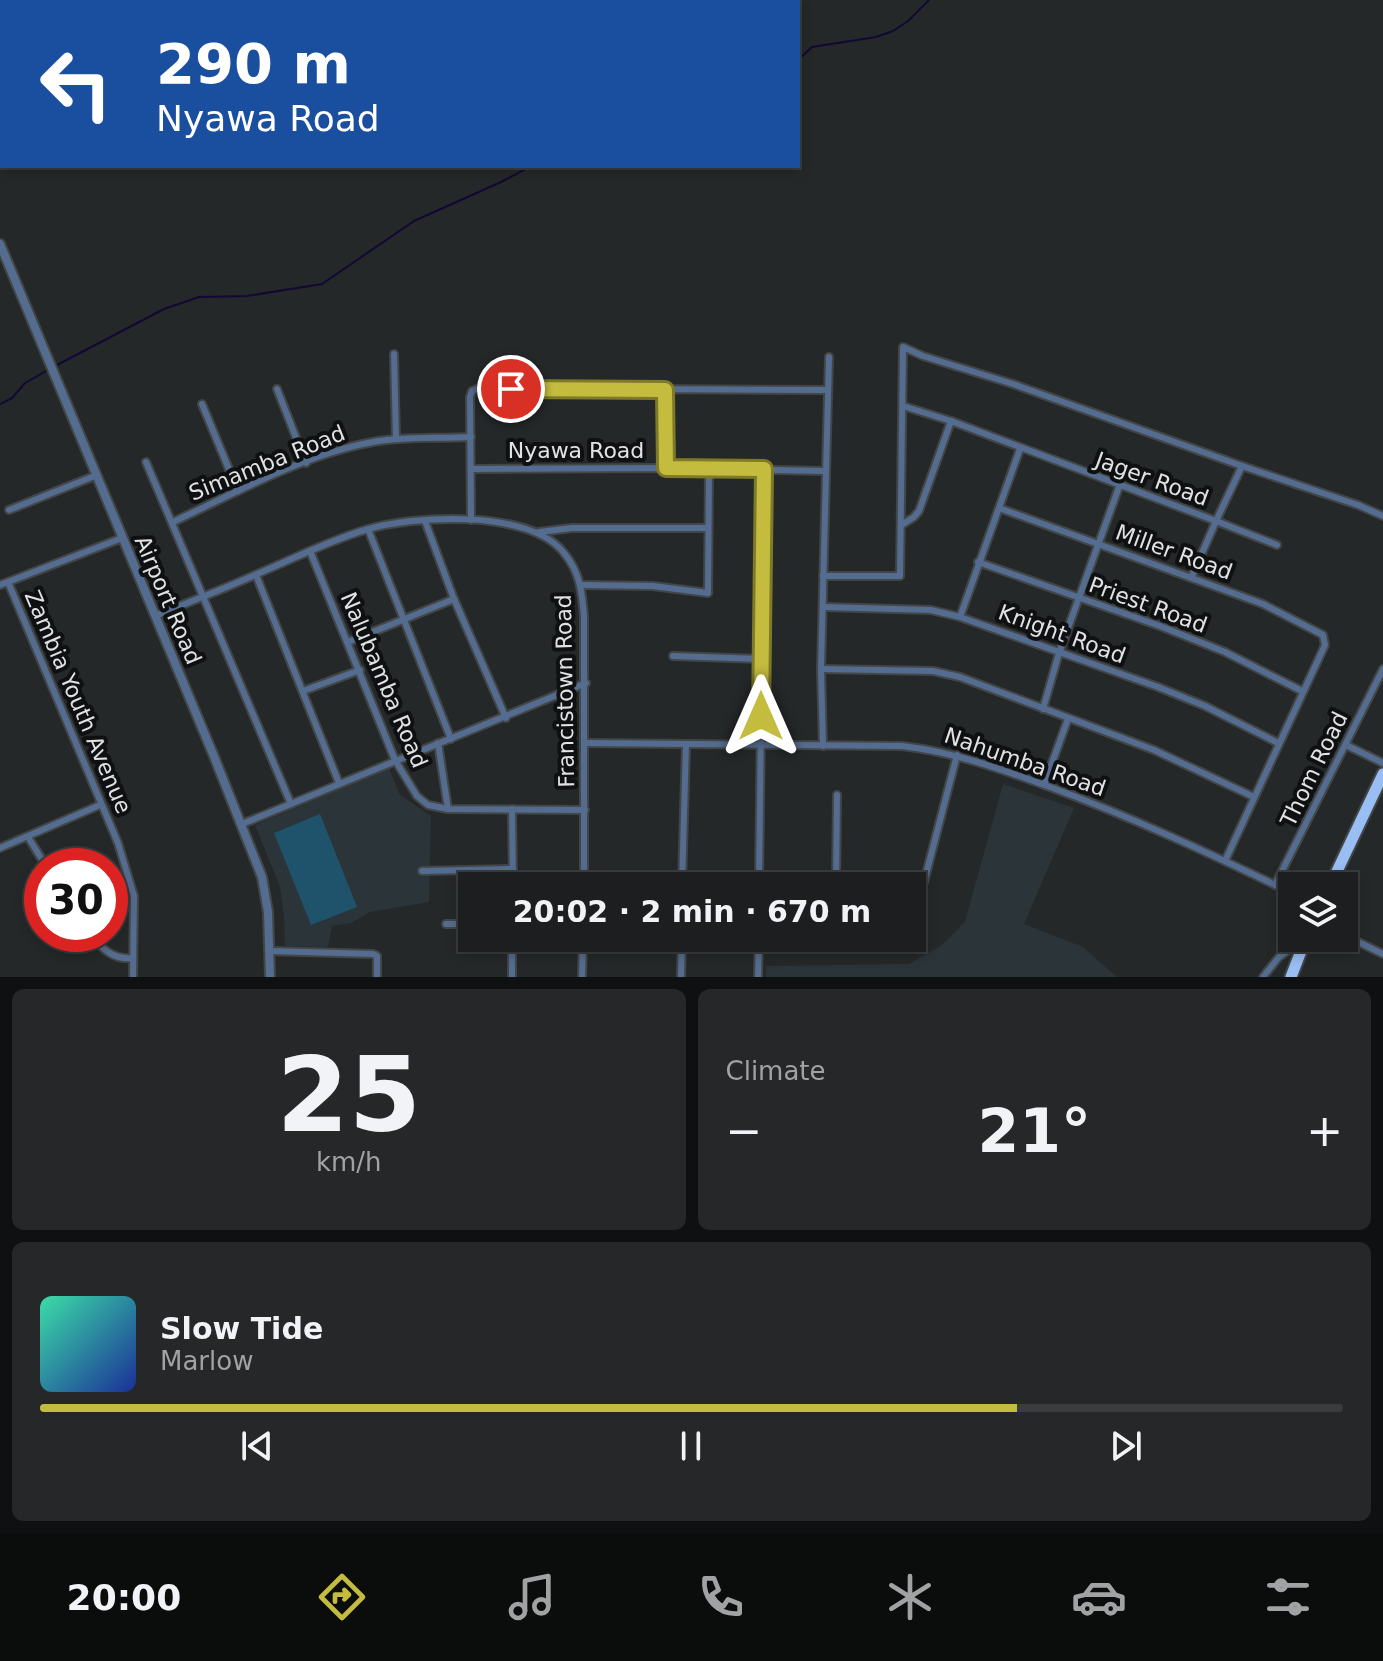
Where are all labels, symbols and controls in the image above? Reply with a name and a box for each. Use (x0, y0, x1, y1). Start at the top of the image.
text: 290 m (156, 31, 351, 96)
icon: left (24, 32, 128, 136)
text: Nyawa Road (156, 98, 380, 139)
pin (477, 355, 545, 423)
icon: arrive (489, 367, 533, 411)
street label: Simamba Road (185, 420, 349, 506)
street label: Nyawa Road (508, 438, 644, 463)
street label: Jager Road (1090, 446, 1212, 511)
street label: Miller Road (1112, 519, 1236, 585)
street label: Airport Road (130, 532, 206, 668)
street label: Priest Road (1086, 572, 1210, 638)
street label: Zambia Youth Avenue (20, 587, 136, 817)
street label: Nalubamba Road (336, 588, 432, 772)
street label: Francistown Road (551, 594, 579, 788)
street label: Knight Road (995, 599, 1129, 669)
position arrow (719, 674, 803, 758)
street label: Thom Road (1275, 708, 1353, 831)
street label: Nahumba Road (941, 723, 1109, 801)
speed limit sign: 30 (24, 848, 128, 952)
map controls (1278, 872, 1358, 952)
button: layers (1278, 872, 1358, 952)
text: 20:02 · 2 min · 670 m (513, 894, 871, 929)
text: 25 (276, 1034, 421, 1156)
text: Climate (726, 1056, 826, 1086)
text: 21° (978, 1096, 1091, 1166)
text: − (726, 1105, 762, 1156)
text: + (1306, 1105, 1343, 1156)
text: km/h (316, 1147, 382, 1177)
text: Slow Tide (160, 1311, 323, 1346)
text: Marlow (160, 1346, 253, 1376)
icon: previous (235, 1424, 279, 1468)
icon: pause (669, 1424, 713, 1468)
icon: next (1104, 1424, 1148, 1468)
icon: directions (314, 1569, 370, 1625)
icon: music (504, 1569, 560, 1625)
icon: phone (693, 1569, 749, 1625)
icon: climate (882, 1569, 938, 1625)
icon: car (1071, 1569, 1127, 1625)
icon: filters (1260, 1569, 1316, 1625)
text: 20:00 (67, 1577, 181, 1618)

